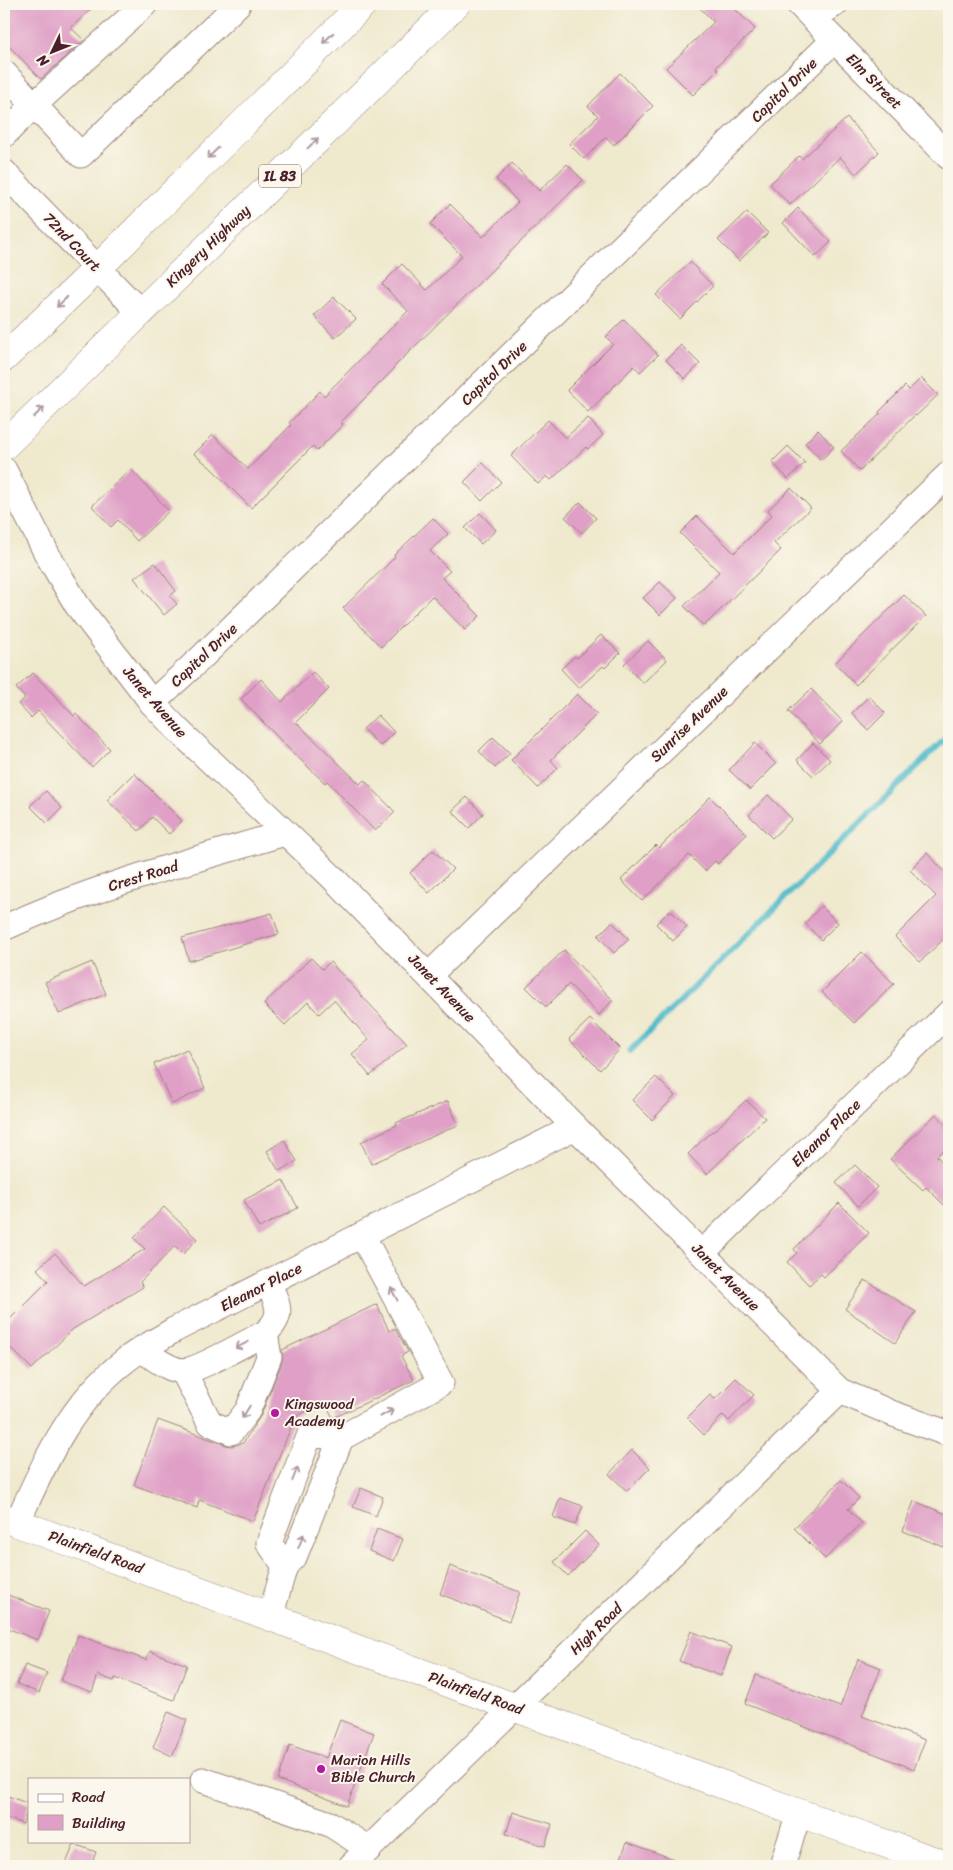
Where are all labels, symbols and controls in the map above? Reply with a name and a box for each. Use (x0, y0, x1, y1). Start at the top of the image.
north arrow (28, 28, 78, 78)
one-way arrow (322, 32, 335, 44)
street label: Elm Street (839, 46, 909, 116)
text: N (30, 48, 56, 73)
street label: Capitol Drive (744, 51, 824, 129)
one-way arrow (306, 137, 319, 149)
one-way arrow (207, 147, 219, 159)
road number: IL 83 (259, 165, 301, 188)
street label: Kingery Highway (159, 198, 257, 294)
street label: 72nd Court (37, 206, 108, 278)
one-way arrow (55, 296, 68, 308)
street label: Capitol Drive (454, 334, 534, 412)
one-way arrow (32, 406, 45, 418)
street label: Capitol Drive (164, 616, 244, 694)
street label: Janet Avenue (115, 659, 194, 744)
street label: Sunrise Avenue (644, 680, 734, 768)
street label: Crest Road (105, 853, 182, 899)
street label: Janet Avenue (401, 946, 482, 1029)
street label: Eleanor Place (785, 1092, 867, 1173)
street label: Janet Avenue (685, 1236, 767, 1318)
street label: Eleanor Place (215, 1255, 307, 1319)
one-way arrow (388, 1288, 398, 1302)
one-way arrow (234, 1340, 249, 1350)
place label: Kingswood Academy (284, 1391, 354, 1434)
one-way arrow (240, 1404, 250, 1418)
marker: Kingswood Academy (269, 1407, 281, 1419)
one-way arrow (379, 1408, 394, 1418)
one-way arrow (291, 1467, 300, 1482)
street label: Plainfield Road (45, 1523, 148, 1582)
one-way arrow (297, 1534, 306, 1549)
street label: High Road (563, 1596, 630, 1661)
street label: Plainfield Road (425, 1664, 528, 1723)
place label: Marion Hills Bible Church (331, 1747, 416, 1790)
marker: Marion Hills Bible Church (315, 1763, 327, 1775)
legend (28, 1778, 190, 1842)
text: Road (72, 1784, 105, 1810)
text: Building (72, 1810, 126, 1836)

